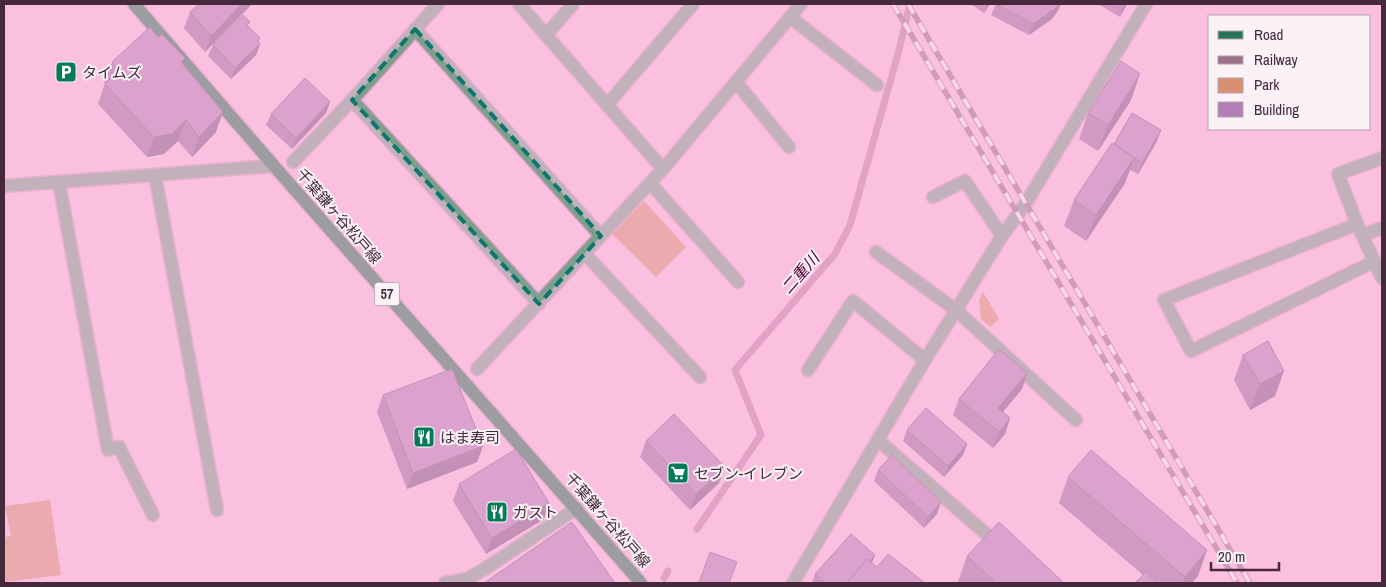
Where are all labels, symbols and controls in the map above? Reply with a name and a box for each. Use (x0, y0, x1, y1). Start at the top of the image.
legend (1208, 15, 1371, 130)
text: Road (1254, 24, 1283, 45)
text: Railway (1254, 49, 1299, 70)
parking icon: タイムズ (54, 60, 78, 84)
place label: タイムズ (82, 62, 142, 83)
text: Park (1254, 74, 1280, 95)
text: Building (1254, 99, 1299, 120)
street label: 千葉鎌ヶ谷松戸線 (292, 164, 386, 268)
water label: 二重川 (776, 246, 825, 298)
road number: 57 (374, 282, 400, 306)
restaurant icon: はま寿司 (412, 425, 436, 449)
place label: はま寿司 (440, 427, 500, 448)
supermarket icon: セブン-イレブン (666, 461, 690, 485)
place label: セブン-イレブン (694, 463, 803, 484)
street label: 千葉鎌ヶ谷松戸線 (561, 468, 655, 572)
restaurant icon: ガスト (485, 500, 509, 524)
place label: ガスト (513, 502, 558, 523)
scale bar (1211, 540, 1278, 572)
text: 20 m (1218, 546, 1245, 567)

